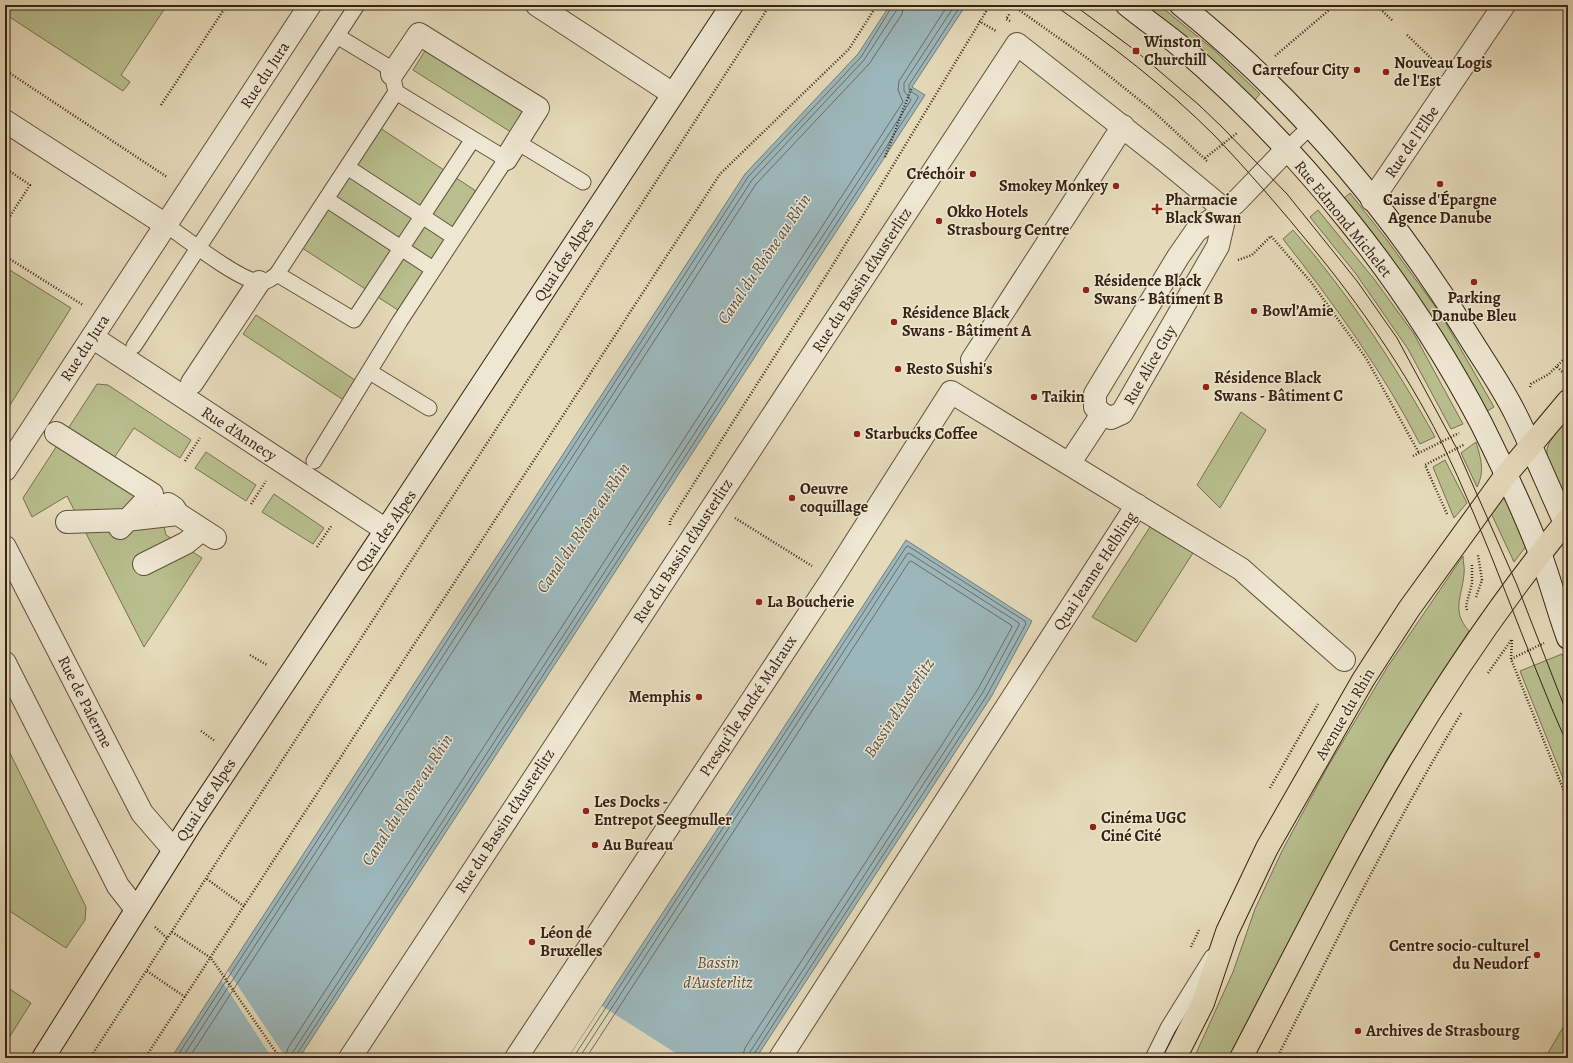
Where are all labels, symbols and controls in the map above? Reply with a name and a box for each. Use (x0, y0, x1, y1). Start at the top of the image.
place label: Winston Churchill (1143, 31, 1207, 71)
street label: Rue du Jura (235, 37, 295, 113)
marker: Winston Churchill (1131, 46, 1141, 56)
place label: Nouveau Logis de l'Est (1394, 52, 1492, 92)
place label: Carrefour City (1252, 59, 1350, 81)
marker: Carrefour City (1352, 65, 1362, 75)
marker: Nouveau Logis de l'Est (1381, 67, 1391, 77)
street label: Rue de l'Elbe (1380, 102, 1444, 182)
street label: Rue Edmond Michelet (1289, 156, 1397, 282)
place label: Créchoir (907, 163, 965, 185)
marker: Créchoir (968, 169, 978, 179)
place label: Smokey Monkey (999, 175, 1109, 197)
marker: Caisse d'Épargne Agence Danube (1435, 179, 1445, 189)
marker: Smokey Monkey (1111, 181, 1121, 191)
water label: Canal du Rhône au Rhin (712, 189, 816, 329)
place label: Pharmacie Black Swan (1165, 189, 1241, 229)
place label: Caisse d'Épargne Agence Danube (1383, 189, 1497, 229)
place label: Okko Hotels Strasbourg Centre (947, 201, 1069, 241)
street label: Rue du Bassin d'Austerlitz (807, 203, 917, 357)
marker: Pharmacie Black Swan (1152, 204, 1162, 214)
street label: Quai des Alpes (529, 214, 599, 306)
marker: Okko Hotels Strasbourg Centre (934, 216, 944, 226)
place label: Résidence Black Swans - Bâtiment B (1094, 270, 1223, 310)
marker: Parking Danube Bleu (1469, 277, 1479, 287)
marker: Résidence Black Swans - Bâtiment B (1081, 285, 1091, 295)
place label: Parking Danube Bleu (1431, 287, 1517, 327)
place label: Bowl’Amie (1262, 300, 1334, 322)
place label: Résidence Black Swans - Bâtiment A (902, 302, 1032, 342)
marker: Bowl’Amie (1249, 306, 1259, 316)
street label: Rue du Jura (55, 310, 115, 386)
marker: Résidence Black Swans - Bâtiment A (889, 317, 899, 327)
street label: Rue Alice Guy (1118, 320, 1182, 409)
place label: Resto Sushi's (906, 358, 993, 380)
marker: Resto Sushi's (893, 364, 903, 374)
place label: Résidence Black Swans - Bâtiment C (1214, 367, 1343, 407)
marker: Résidence Black Swans - Bâtiment C (1201, 382, 1211, 392)
place label: Taikin (1042, 386, 1085, 408)
marker: Taikin (1029, 392, 1039, 402)
street label: Rue d'Annecy (197, 401, 282, 467)
place label: Starbucks Coffee (865, 423, 978, 445)
marker: Starbucks Coffee (852, 429, 862, 439)
water label: Canal du Rhône au Rhin (531, 458, 635, 598)
street label: Rue du Bassin d'Austerlitz (628, 474, 738, 628)
place label: Oeuvre coquillage (800, 478, 868, 518)
street label: Quai des Alpes (350, 485, 422, 577)
marker: Oeuvre coquillage (787, 493, 797, 503)
street label: Quai Jeanne Helbling (1048, 507, 1142, 635)
place label: La Boucherie (767, 591, 854, 613)
marker: La Boucherie (754, 597, 764, 607)
street label: Presqu'Île André Malraux (694, 631, 802, 781)
street label: Rue de Palerme (52, 652, 118, 752)
water label: Bassin d'Austerlitz (858, 654, 940, 762)
street label: Avenue du Rhin (1309, 664, 1380, 765)
place label: Memphis (629, 686, 691, 708)
marker: Memphis (694, 692, 704, 702)
water label: Canal du Rhône au Rhin (356, 730, 458, 870)
street label: Rue du Bassin d'Austerlitz (450, 744, 560, 898)
street label: Quai des Alpes (171, 754, 241, 846)
place label: Les Docks - Entrepot Seegmuller (594, 791, 732, 831)
marker: Les Docks - Entrepot Seegmuller (581, 806, 591, 816)
place label: Cinéma UGC Ciné Cité (1101, 807, 1187, 847)
marker: Cinéma UGC Ciné Cité (1088, 822, 1098, 832)
place label: Au Bureau (602, 834, 674, 856)
marker: Au Bureau (590, 840, 600, 850)
place label: Léon de Bruxelles (540, 922, 603, 962)
place label: Centre socio-culturel du Neudorf (1389, 935, 1532, 975)
marker: Léon de Bruxelles (527, 937, 537, 947)
marker: Centre socio-culturel du Neudorf (1532, 950, 1542, 960)
water label: Bassin d'Austerlitz (683, 951, 753, 994)
place label: Archives de Strasbourg (1365, 1020, 1520, 1042)
marker: Archives de Strasbourg (1353, 1026, 1363, 1036)

